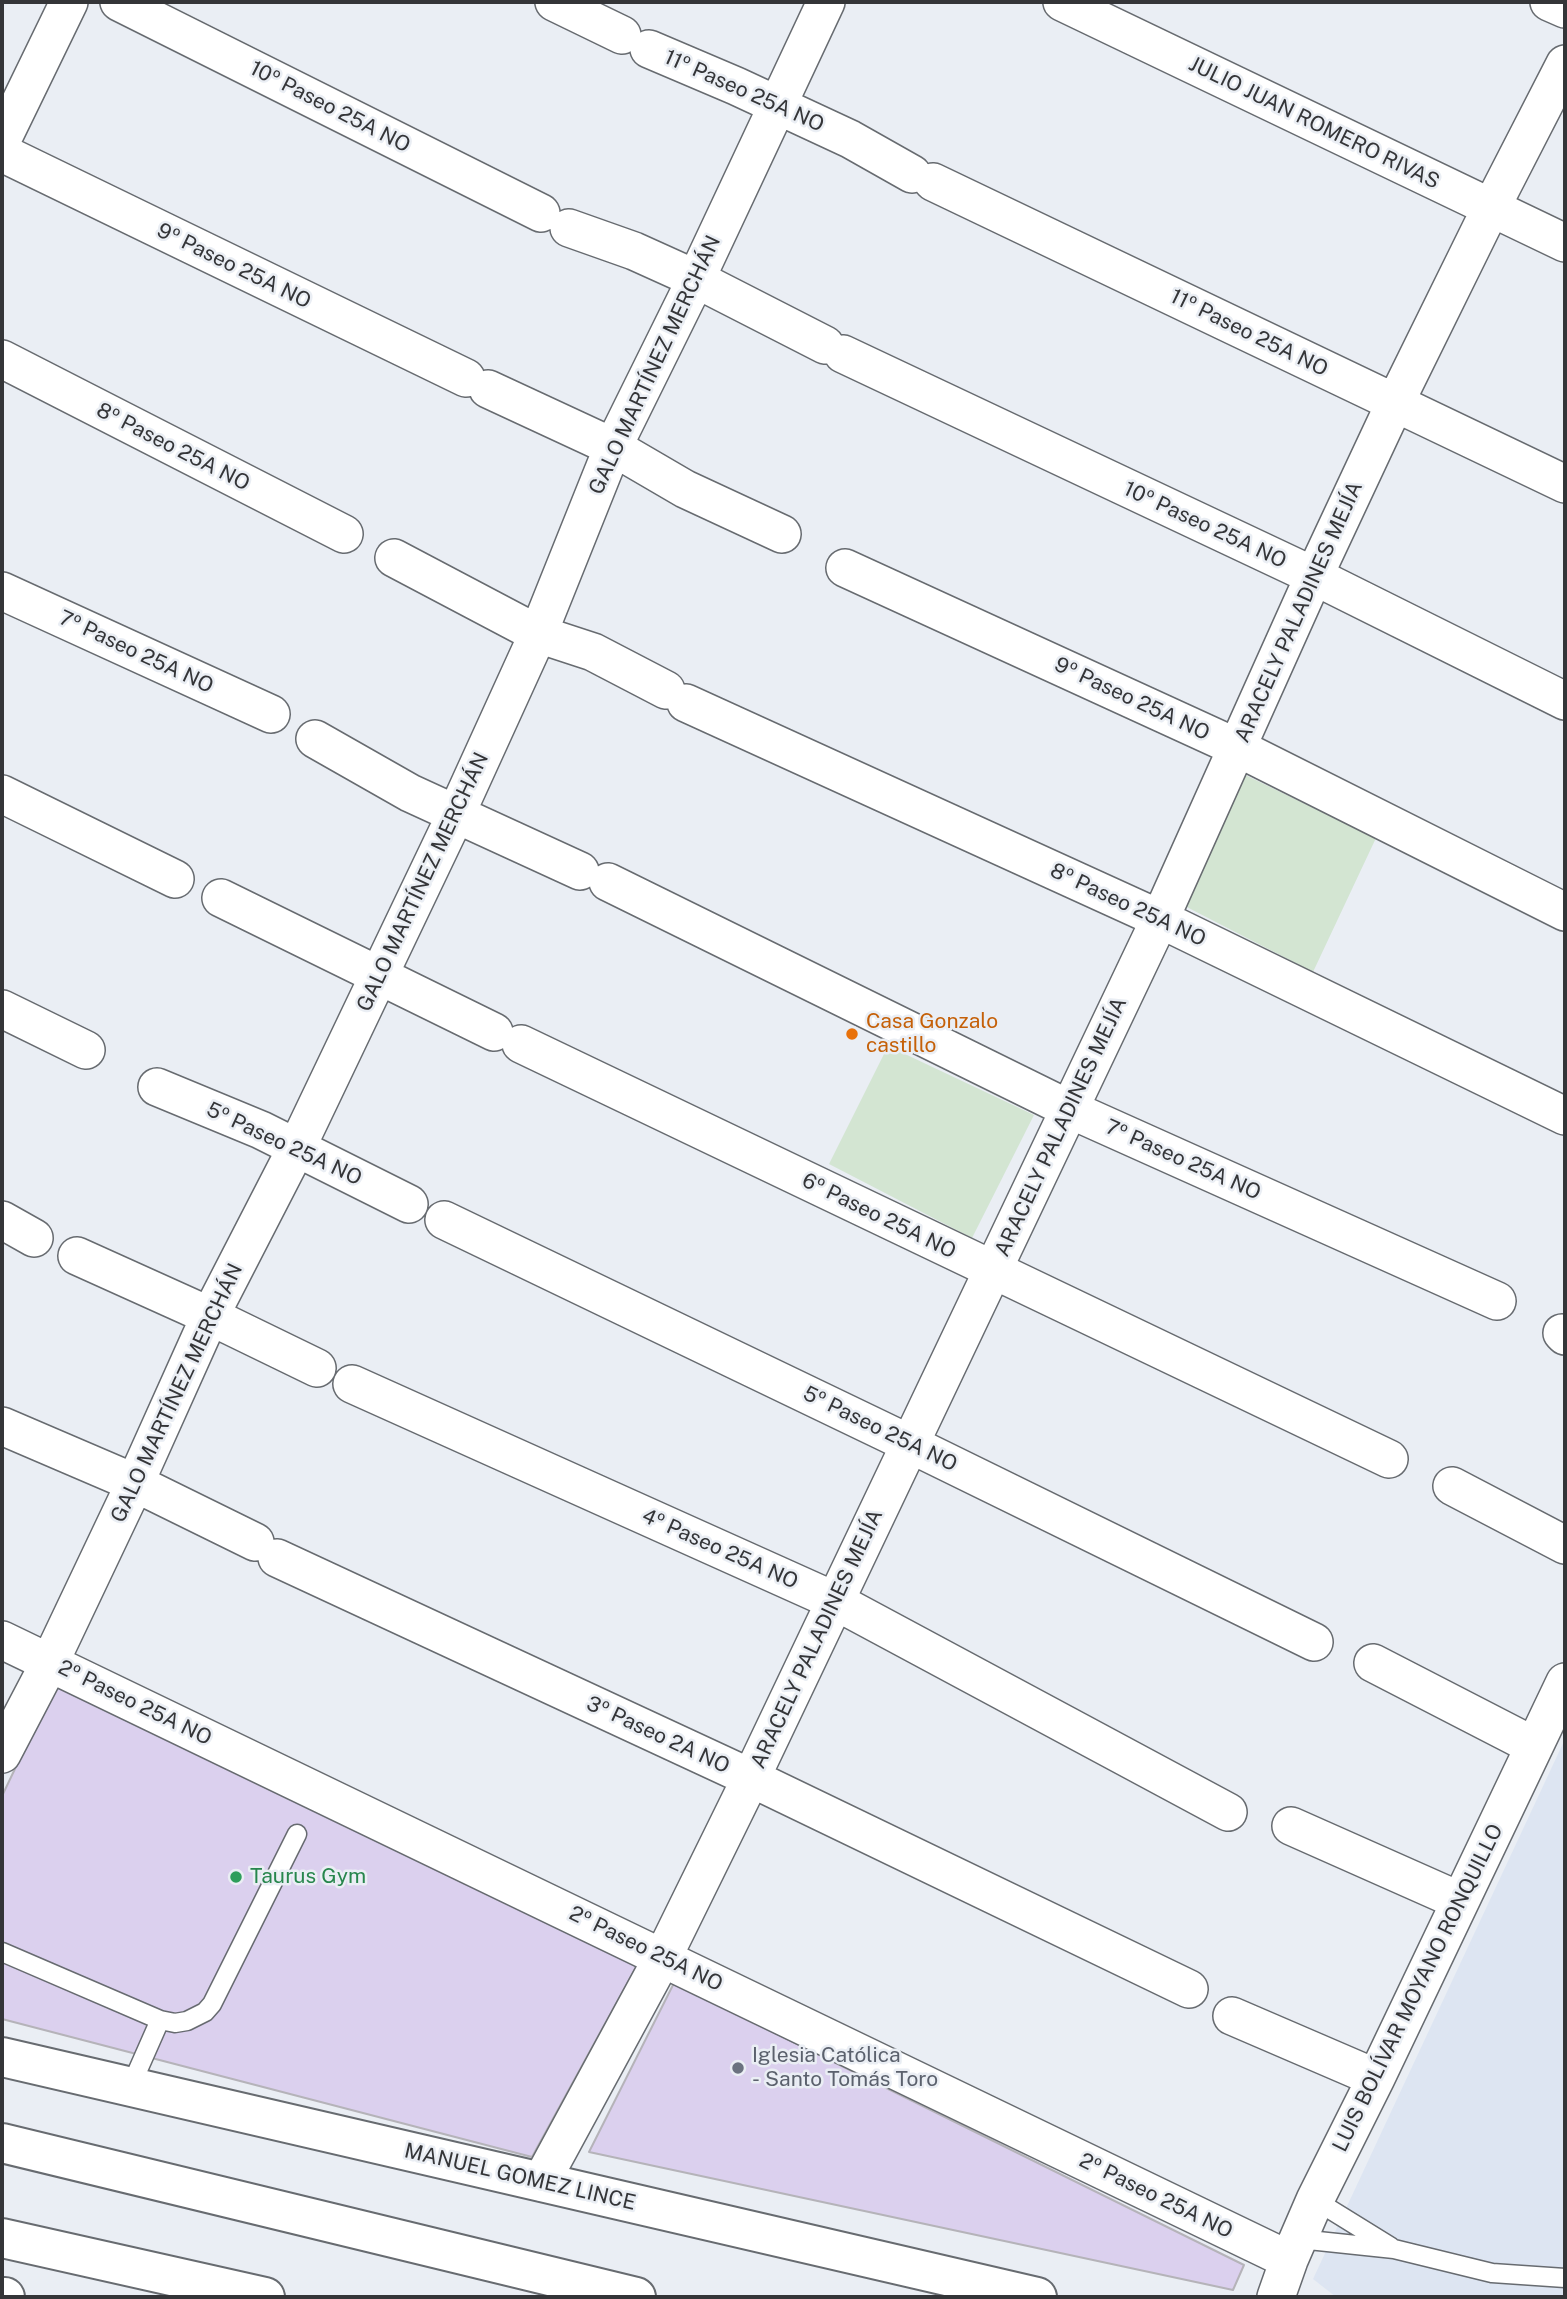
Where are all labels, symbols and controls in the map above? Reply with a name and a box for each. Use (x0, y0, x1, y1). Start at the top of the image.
street label: 11º Paseo 25A NO (660, 44, 828, 138)
street label: JULIO JUAN ROMERO RIVAS (1185, 51, 1443, 195)
street label: 10º Paseo 25A NO (246, 56, 414, 158)
street label: 9º Paseo 25A NO (153, 218, 315, 314)
street label: GALO MARTÍNEZ MERCHÁN (584, 231, 726, 499)
street label: 11º Paseo 25A NO (1166, 284, 1332, 382)
street label: 8º Paseo 25A NO (92, 397, 254, 497)
street label: 10º Paseo 25A NO (1120, 476, 1290, 574)
street label: ARACELY PALADINES MEJÍA (1230, 478, 1368, 746)
street label: 7º Paseo 25A NO (55, 605, 217, 699)
street label: 9º Paseo 25A NO (1050, 652, 1214, 746)
street label: GALO MARTÍNEZ MERCHÁN (352, 748, 494, 1016)
street label: 8º Paseo 25A NO (1046, 858, 1210, 952)
street label: ARACELY PALADINES MEJÍA (990, 993, 1132, 1261)
place label: Casa Gonzalo castillo (866, 1009, 998, 1059)
marker: Casa Gonzalo castillo (844, 1026, 860, 1042)
street label: 5º Paseo 25A NO (202, 1097, 366, 1191)
street label: 7º Paseo 25A NO (1101, 1114, 1265, 1206)
street label: 6º Paseo 25A NO (798, 1168, 960, 1264)
street label: GALO MARTÍNEZ MERCHÁN (106, 1259, 248, 1527)
street label: 5º Paseo 25A NO (799, 1381, 961, 1477)
street label: 4º Paseo 25A NO (638, 1503, 802, 1595)
street label: ARACELY PALADINES MEJÍA (746, 1505, 888, 1773)
street label: 2º Paseo 25A NO (54, 1655, 216, 1751)
street label: 3º Paseo 2A NO (583, 1691, 733, 1779)
street label: LUIS BOLÍVAR MOYANO RONQUILLO (1327, 1820, 1509, 2156)
place label: Taurus Gym (250, 1864, 366, 1890)
marker: Taurus Gym (228, 1869, 244, 1885)
street label: 2º Paseo 25A NO (565, 1901, 727, 1997)
place label: Iglesia Católica - Santo Tomás Toro (752, 2043, 938, 2093)
marker: Iglesia Católica - Santo Tomás Toro (730, 2060, 746, 2076)
street label: MANUEL GOMEZ LINCE (402, 2138, 638, 2216)
street label: 2º Paseo 25A NO (1075, 2148, 1237, 2244)

